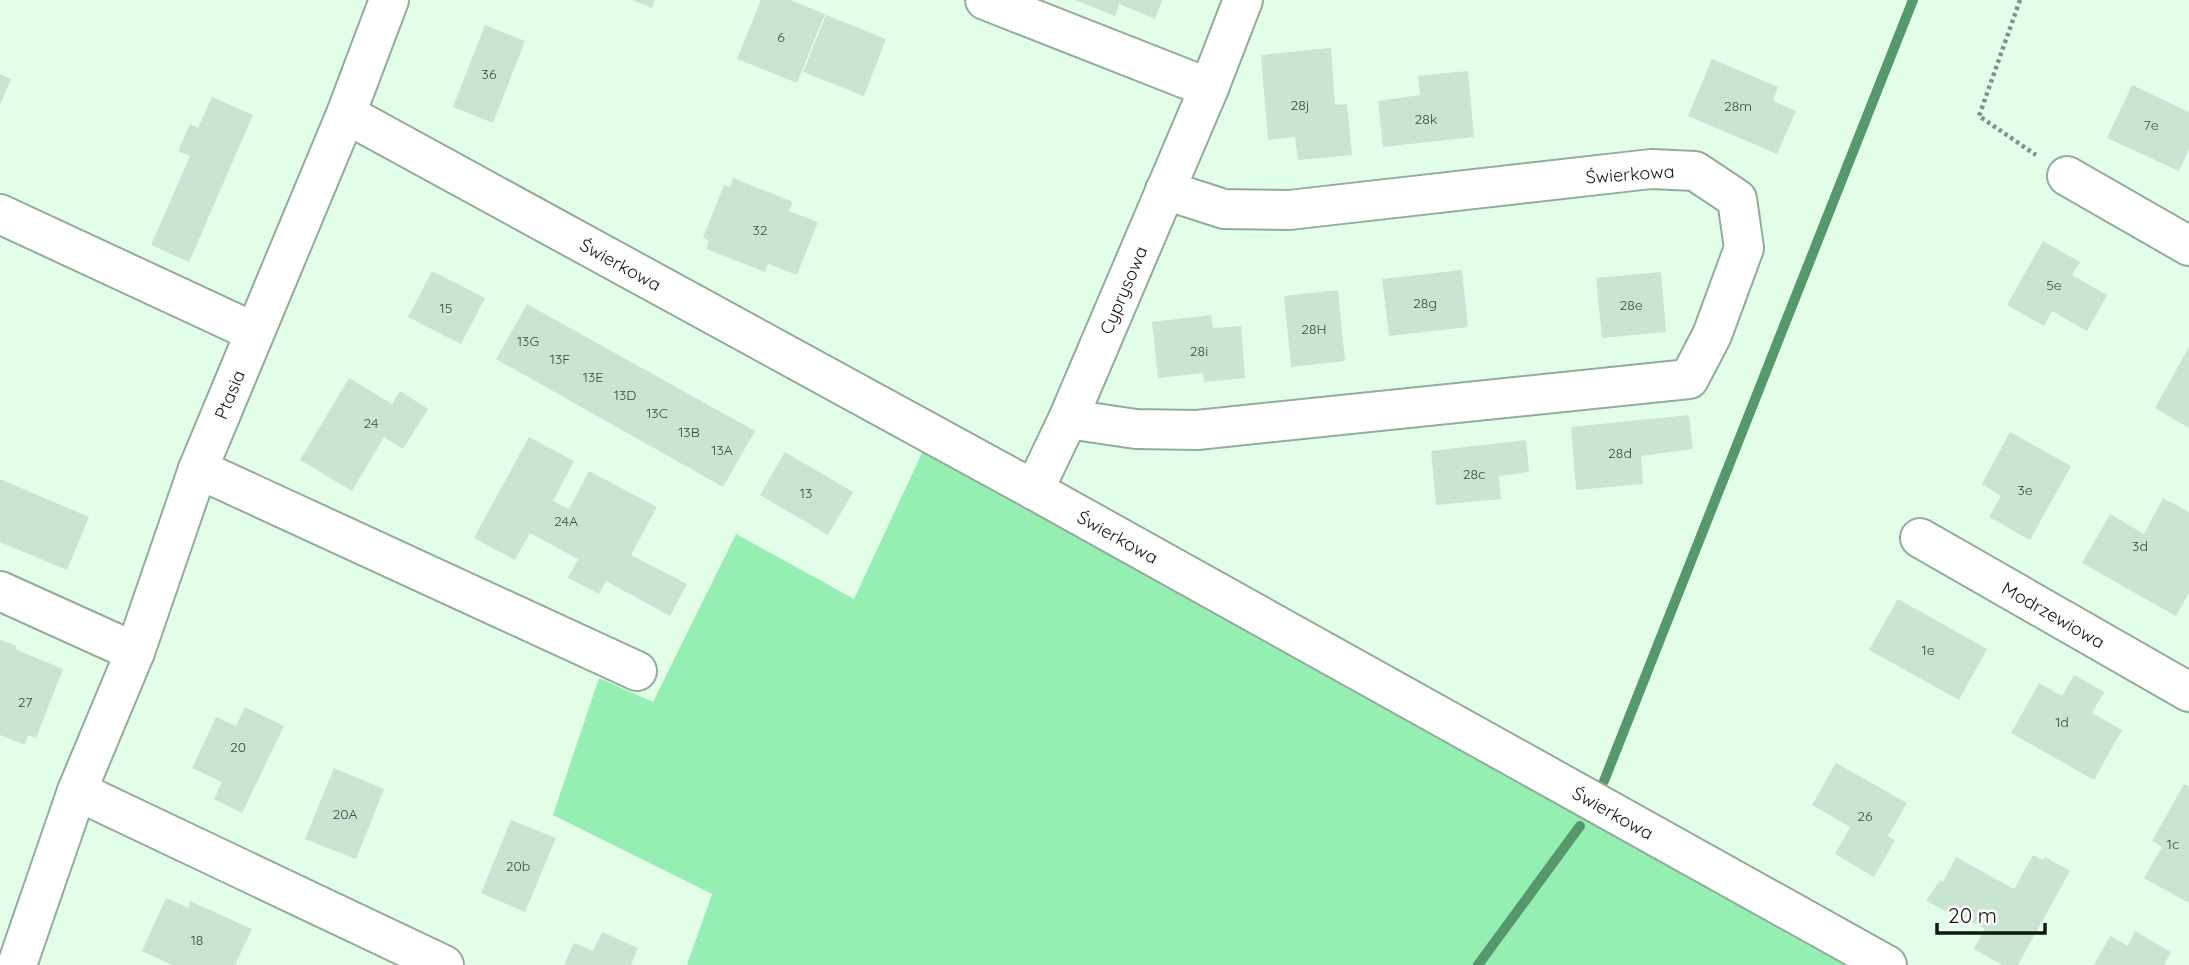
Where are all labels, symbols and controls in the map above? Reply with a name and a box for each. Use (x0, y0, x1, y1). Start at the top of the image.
house number: 6 (777, 28, 785, 46)
house number: 36 (482, 65, 497, 83)
house number: 28j (1290, 96, 1310, 114)
house number: 28m (1724, 97, 1752, 115)
house number: 28k (1415, 110, 1437, 128)
house number: 7e (2143, 116, 2159, 134)
street label: Świerkowa (1585, 159, 1675, 189)
house number: 32 (752, 221, 768, 239)
street label: Świerkowa (576, 233, 665, 296)
street label: Cyprysowa (1094, 242, 1152, 338)
house number: 5e (2046, 276, 2062, 294)
house number: 28g (1413, 294, 1437, 312)
house number: 28e (1619, 296, 1643, 314)
house number: 15 (440, 299, 452, 317)
house number: 28H (1301, 320, 1327, 338)
house number: 13G (517, 332, 539, 350)
house number: 28i (1190, 342, 1208, 360)
house number: 13F (550, 350, 570, 368)
street label: Ptasia (209, 366, 250, 423)
house number: 13E (583, 368, 603, 386)
house number: 13D (614, 386, 636, 404)
house number: 13C (646, 404, 668, 422)
house number: 24 (364, 414, 378, 432)
house number: 13B (678, 423, 700, 441)
house number: 13A (711, 441, 733, 459)
house number: 28d (1608, 444, 1632, 462)
house number: 28c (1463, 465, 1485, 483)
house number: 3e (2017, 481, 2033, 499)
house number: 13 (800, 484, 812, 502)
street label: Świerkowa (1073, 505, 1162, 568)
house number: 24A (554, 512, 578, 530)
house number: 3d (2132, 537, 2148, 555)
street label: Modrzewiowa (1998, 576, 2109, 653)
house number: 1e (1921, 641, 1935, 659)
house number: 27 (18, 693, 32, 711)
house number: 1d (2055, 713, 2069, 731)
house number: 20 (230, 738, 246, 756)
street label: Świerkowa (1569, 781, 1658, 844)
house number: 20A (332, 805, 358, 823)
house number: 26 (1857, 807, 1873, 825)
house number: 1c (2167, 835, 2179, 853)
house number: 20b (506, 857, 530, 875)
scale bar (1937, 892, 2046, 936)
text: 20 m (1948, 902, 1997, 928)
house number: 18 (191, 931, 203, 949)

